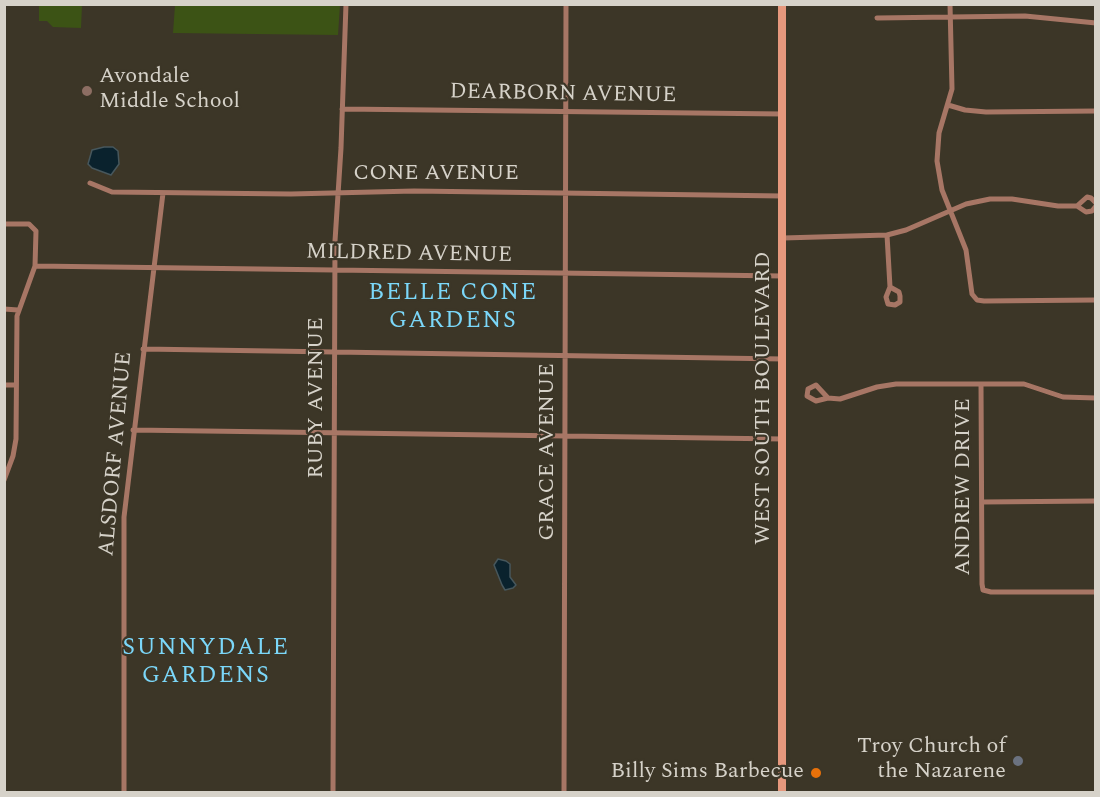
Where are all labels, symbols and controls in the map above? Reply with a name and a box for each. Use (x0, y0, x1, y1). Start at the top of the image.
place label: Avondale Middle School (99, 65, 240, 116)
street label: DEARBORN AVENUE (449, 80, 677, 110)
marker: Avondale Middle School (80, 84, 94, 98)
street label: CONE AVENUE (353, 162, 519, 188)
street label: MILDRED AVENUE (306, 240, 512, 270)
street label: WEST SOUTH BOULEVARD (752, 251, 778, 545)
district label: BELLE CONE GARDENS (368, 280, 538, 336)
street label: RUBY AVENUE (305, 317, 331, 479)
street label: ALSDORF AVENUE (95, 351, 139, 557)
street label: GRACE AVENUE (536, 363, 562, 541)
street label: ANDREW DRIVE (952, 398, 978, 576)
district label: SUNNYDALE GARDENS (122, 635, 290, 691)
place label: Troy Church of the Nazarene (857, 735, 1006, 786)
marker: Troy Church of the Nazarene (1011, 754, 1025, 768)
place label: Billy Sims Barbecue (611, 760, 804, 786)
marker: Billy Sims Barbecue (809, 766, 823, 780)

